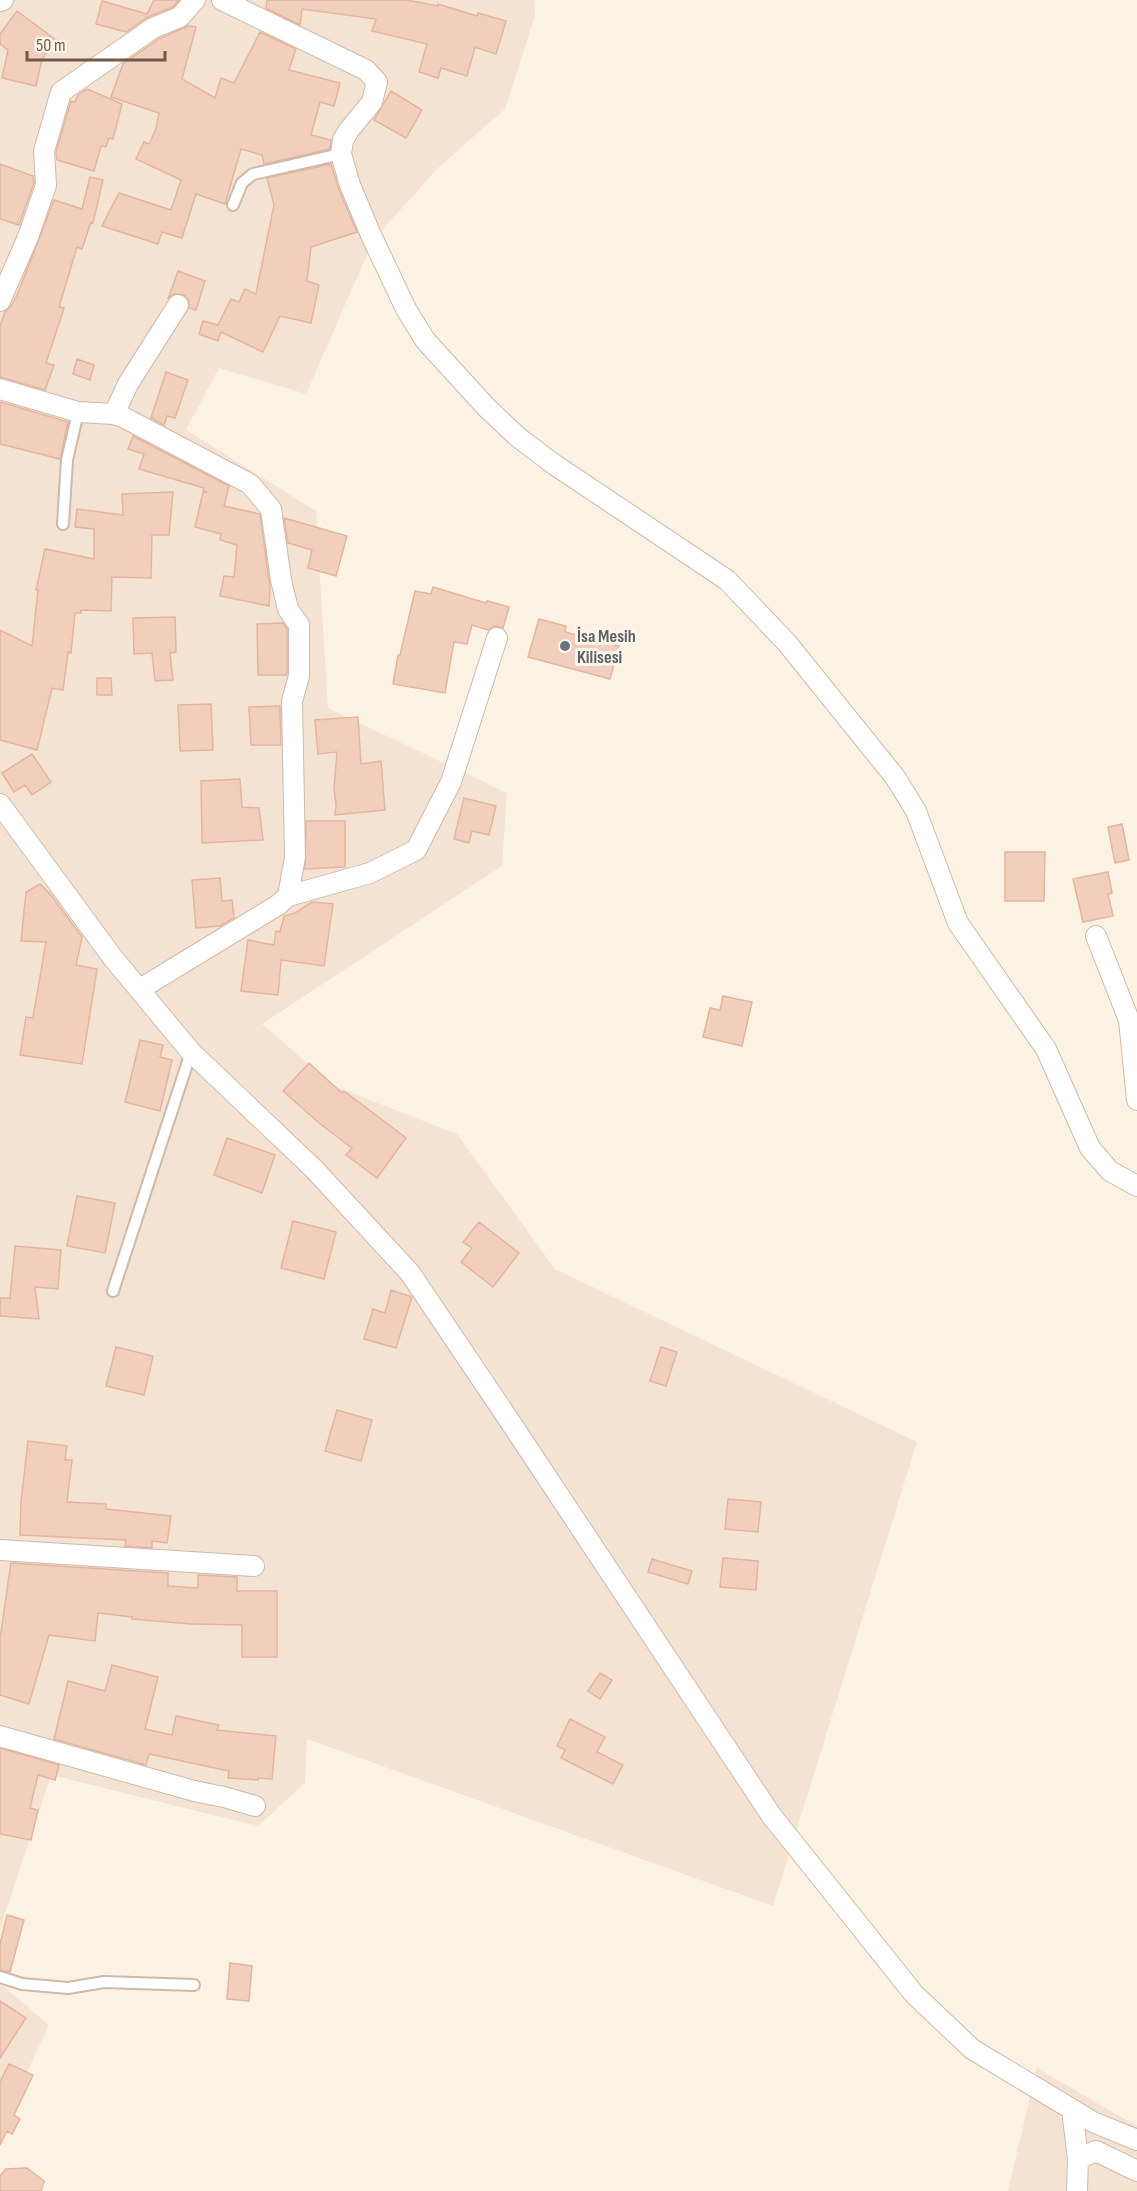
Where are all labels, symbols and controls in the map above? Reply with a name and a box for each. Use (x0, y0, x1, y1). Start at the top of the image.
scale bar (27, 24, 165, 62)
text: 50 m (36, 35, 66, 56)
place label: İsa Mesih Kilisesi (577, 626, 636, 668)
marker: İsa Mesih Kilisesi (558, 639, 572, 653)

